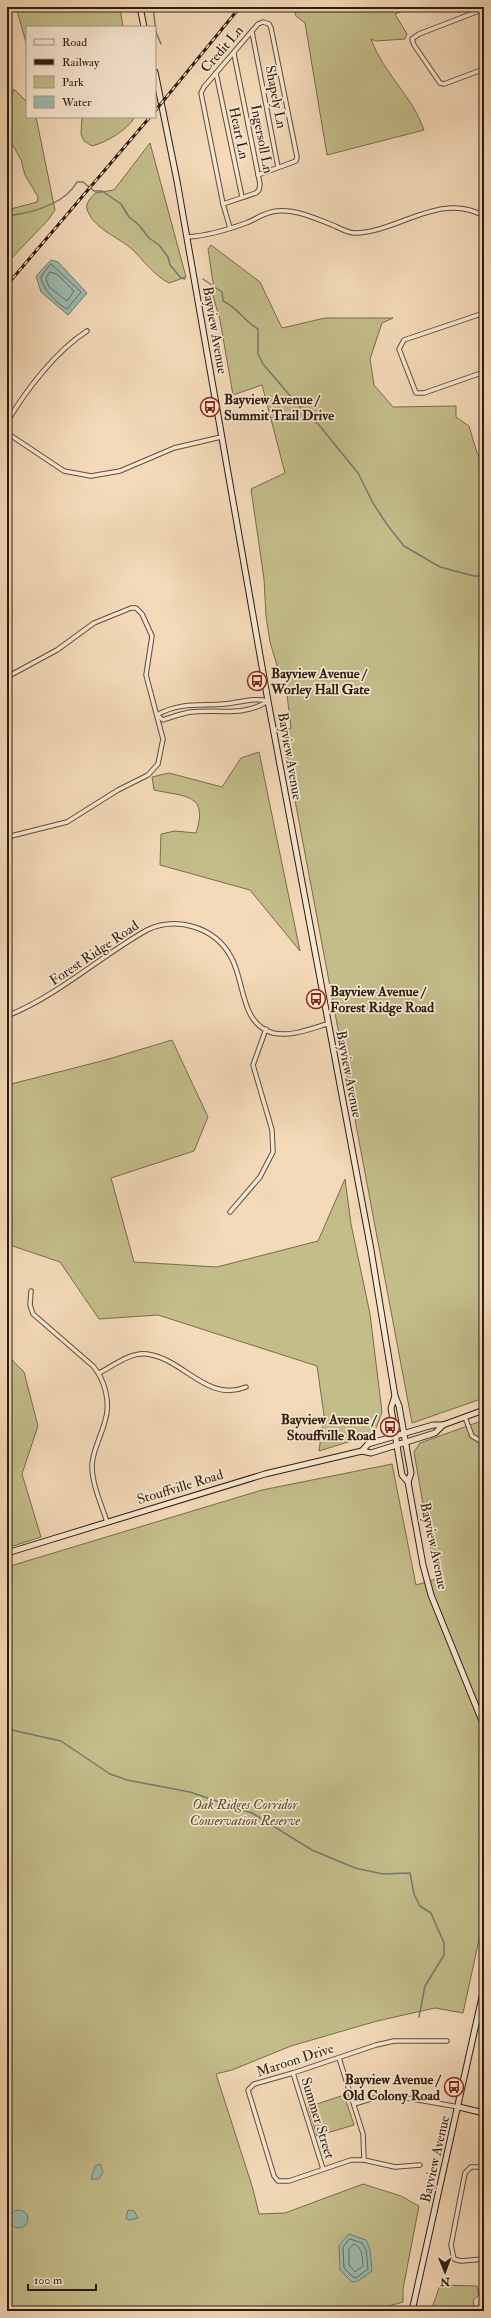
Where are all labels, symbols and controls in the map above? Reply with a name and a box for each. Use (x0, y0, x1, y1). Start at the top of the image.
street label: Credit Ln (197, 22, 247, 76)
legend (26, 26, 156, 118)
text: Road (62, 35, 87, 50)
text: Railway (62, 55, 100, 70)
street label: Shapely Ln (261, 64, 290, 130)
text: Park (62, 75, 84, 90)
text: Water (61, 95, 92, 110)
street label: Ingersoll Ln (247, 103, 277, 175)
street label: Heart Ln (225, 105, 253, 161)
street label: Bayview Avenue (198, 285, 231, 375)
place label: Bayview Avenue / Summit Trail Drive (224, 391, 334, 424)
bus stop icon: Bayview Avenue / Summit Trail Drive (199, 396, 221, 418)
place label: Bayview Avenue / Worley Hall Gate (270, 665, 370, 699)
bus stop icon: Bayview Avenue / Worley Hall Gate (246, 670, 268, 692)
street label: Bayview Avenue (273, 711, 306, 801)
street label: Forest Ridge Road (46, 917, 142, 989)
place label: Bayview Avenue / Forest Ridge Road (330, 983, 434, 1017)
bus stop icon: Bayview Avenue / Forest Ridge Road (305, 988, 327, 1010)
street label: Bayview Avenue (331, 1029, 366, 1119)
place label: Bayview Avenue / Stouffville Road (281, 1411, 377, 1444)
bus stop icon: Bayview Avenue / Stouffville Road (379, 1416, 401, 1438)
street label: Stouffville Road (135, 1466, 225, 1508)
street label: Bayview Avenue (415, 1501, 452, 1591)
park label: Oak Ridges Corridor Conservation Reserve (190, 1796, 301, 1829)
street label: Maroon Drive (254, 2039, 336, 2080)
place label: Bayview Avenue / Old Colony Road (343, 2071, 441, 2105)
street label: Summer Street (298, 2075, 339, 2161)
bus stop icon: Bayview Avenue / Old Colony Road (443, 2076, 465, 2098)
street label: Bayview Avenue (417, 2114, 454, 2204)
north arrow (425, 2252, 465, 2292)
scale bar (28, 2266, 96, 2292)
text: 100 m (34, 2273, 63, 2288)
text: N (439, 2275, 451, 2288)

